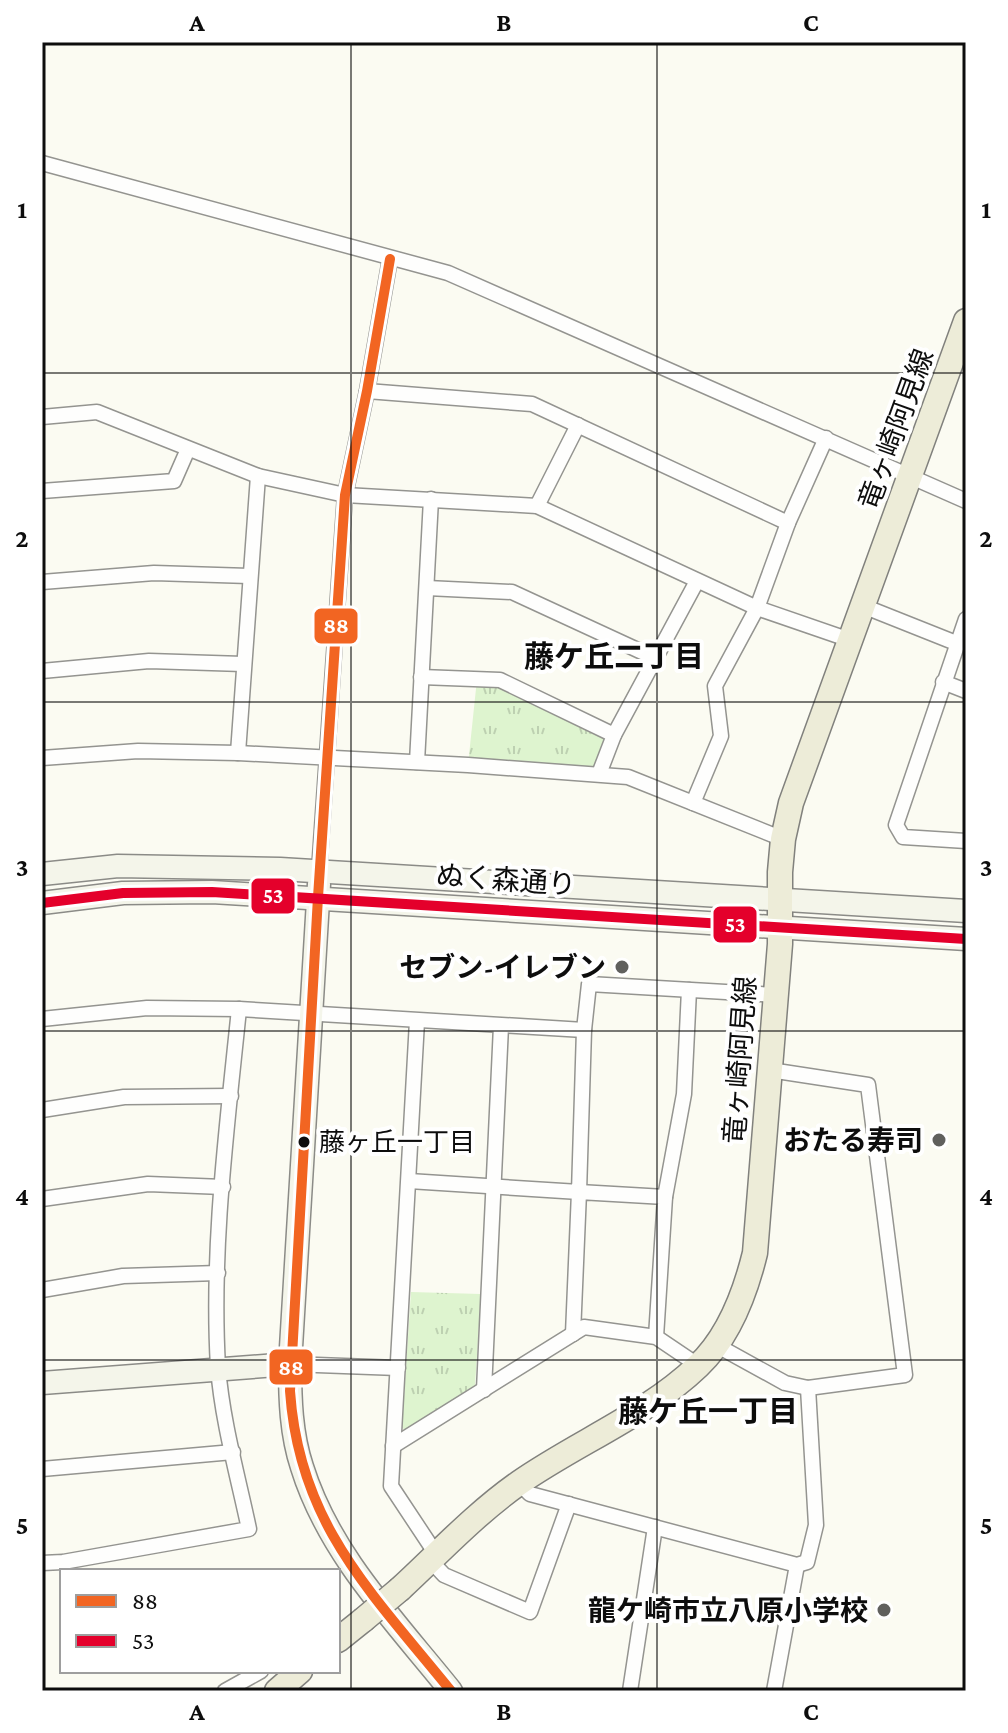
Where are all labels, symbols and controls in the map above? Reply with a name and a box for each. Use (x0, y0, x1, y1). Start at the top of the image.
text: A (188, 8, 205, 37)
text: B (496, 8, 512, 37)
text: C (803, 8, 819, 37)
text: 1 (17, 195, 27, 224)
text: 1 (981, 195, 991, 224)
street label: 竜ヶ崎阿見線 (853, 345, 939, 513)
text: 2 (15, 524, 29, 553)
text: 2 (979, 524, 993, 553)
line badge: 88 (313, 607, 359, 645)
text: 88 (323, 613, 349, 638)
district label: 藤ケ丘二丁目 (524, 640, 704, 673)
text: 3 (16, 853, 28, 882)
text: 3 (980, 853, 992, 882)
street label: ぬく森通り (435, 860, 577, 900)
line badge: 53 (250, 877, 296, 915)
text: 53 (262, 883, 284, 908)
line badge: 53 (712, 905, 758, 944)
text: 53 (724, 912, 746, 937)
place label: セブン-イレブン (399, 952, 606, 983)
marker: セブン-イレブン (613, 958, 631, 976)
street label: 竜ヶ崎阿見線 (719, 975, 761, 1145)
place label: おたる寿司 (783, 1125, 923, 1156)
place label: 藤ヶ丘一丁目 (319, 1128, 475, 1157)
marker: おたる寿司 (930, 1131, 948, 1149)
marker: 藤ヶ丘一丁目 (296, 1134, 312, 1150)
text: 4 (15, 1182, 29, 1211)
text: 4 (979, 1182, 993, 1211)
line badge: 88 (268, 1348, 314, 1386)
text: 88 (278, 1355, 304, 1380)
district label: 藤ケ丘一丁目 (618, 1395, 798, 1428)
text: 5 (16, 1511, 28, 1540)
text: 5 (980, 1511, 992, 1540)
legend (60, 1569, 340, 1673)
text: 88 (132, 1587, 158, 1614)
place label: 龍ケ崎市立八原小学校 (588, 1595, 868, 1626)
marker: 龍ケ崎市立八原小学校 (875, 1601, 893, 1619)
text: 53 (132, 1627, 154, 1654)
text: A (188, 1697, 205, 1726)
text: B (496, 1697, 512, 1726)
text: C (803, 1697, 819, 1726)

